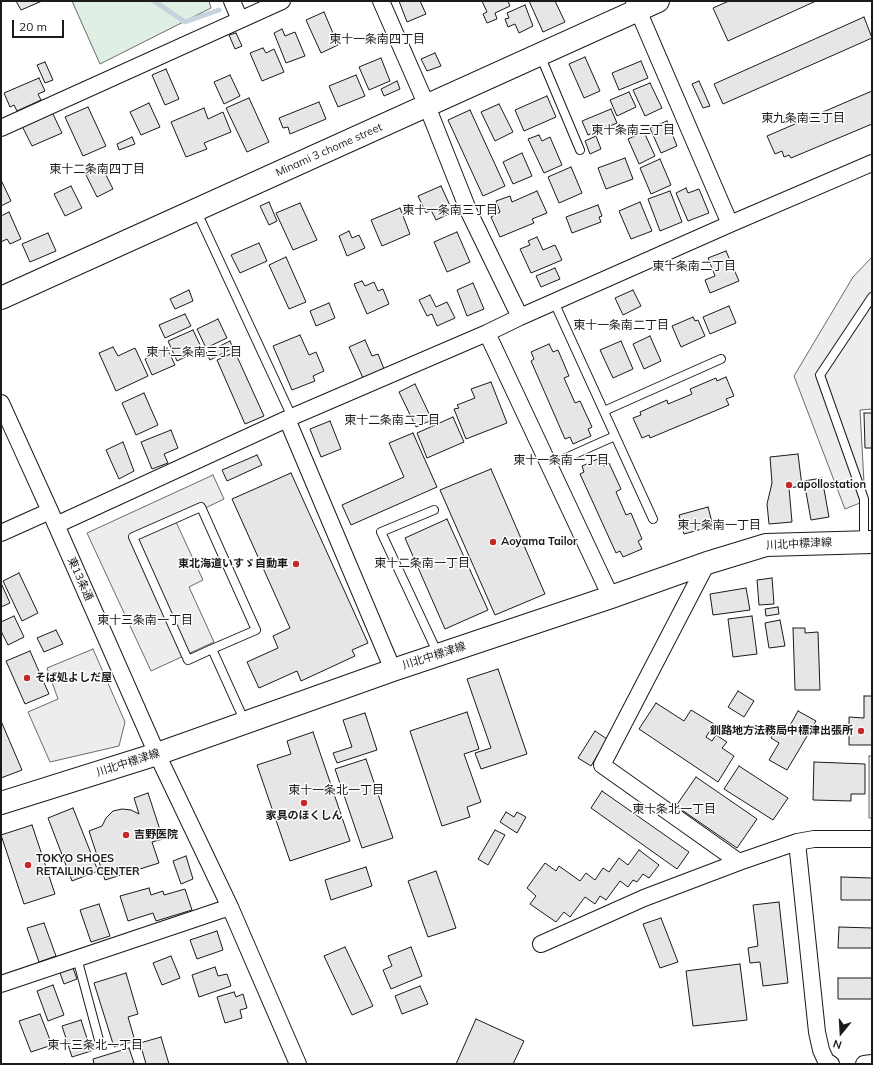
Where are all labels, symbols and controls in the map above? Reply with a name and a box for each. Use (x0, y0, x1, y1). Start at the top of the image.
scale bar (14, 12, 66, 38)
text: 20 m (19, 19, 47, 34)
district label: 東十一条南四丁目 (329, 32, 425, 46)
district label: 東九条南三丁目 (761, 111, 845, 125)
street label: Minami 3 chome street (274, 121, 384, 179)
district label: 東十条南三丁目 (591, 123, 675, 137)
district label: 東十二条南四丁目 (49, 162, 145, 176)
district label: 東十一条南三丁目 (402, 203, 498, 217)
district label: 東十条南二丁目 (652, 259, 736, 273)
district label: 東十一条南二丁目 (573, 318, 669, 332)
district label: 東十二条南三丁目 (146, 345, 242, 359)
district label: 東十二条南二丁目 (344, 413, 440, 427)
district label: 東十一条南一丁目 (513, 453, 609, 467)
place label: apollostation (797, 478, 866, 492)
marker: apollostation (784, 480, 794, 490)
district label: 東十条南一丁目 (677, 518, 761, 532)
place label: Aoyama Tailor (501, 535, 577, 549)
street label: 川北中標津線 (766, 536, 832, 552)
marker: Aoyama Tailor (488, 537, 498, 547)
street label: 東13条通 (65, 555, 95, 603)
district label: 東十二条南一丁目 (374, 556, 470, 570)
place label: 東北海道いすゞ自動車 (178, 557, 288, 571)
marker: 東北海道いすゞ自動車 (291, 559, 301, 569)
district label: 東十三条南一丁目 (97, 613, 193, 627)
street label: 川北中標津線 (401, 640, 467, 672)
place label: そば処よしだ屋 (35, 671, 112, 685)
marker: そば処よしだ屋 (22, 673, 32, 683)
place label: 釧路地方法務局中標津出張所 (710, 724, 853, 738)
marker: 釧路地方法務局中標津出張所 (856, 726, 866, 736)
street label: 川北中標津線 (95, 747, 161, 779)
district label: 東十一条北一丁目 (288, 783, 384, 797)
marker: 家具のほくしん (299, 798, 309, 808)
district label: 東十条北一丁目 (632, 802, 716, 816)
place label: 家具のほくしん (266, 809, 342, 823)
place label: 吉野医院 (134, 828, 178, 842)
marker: 吉野医院 (121, 830, 131, 840)
place label: TOKYO SHOES RETAILING CENTER (36, 852, 140, 878)
marker: TOKYO SHOES RETAILING CENTER (23, 860, 33, 870)
north arrow (821, 1013, 861, 1053)
text: N (831, 1036, 843, 1052)
district label: 東十三条北一丁目 (47, 1038, 143, 1052)

